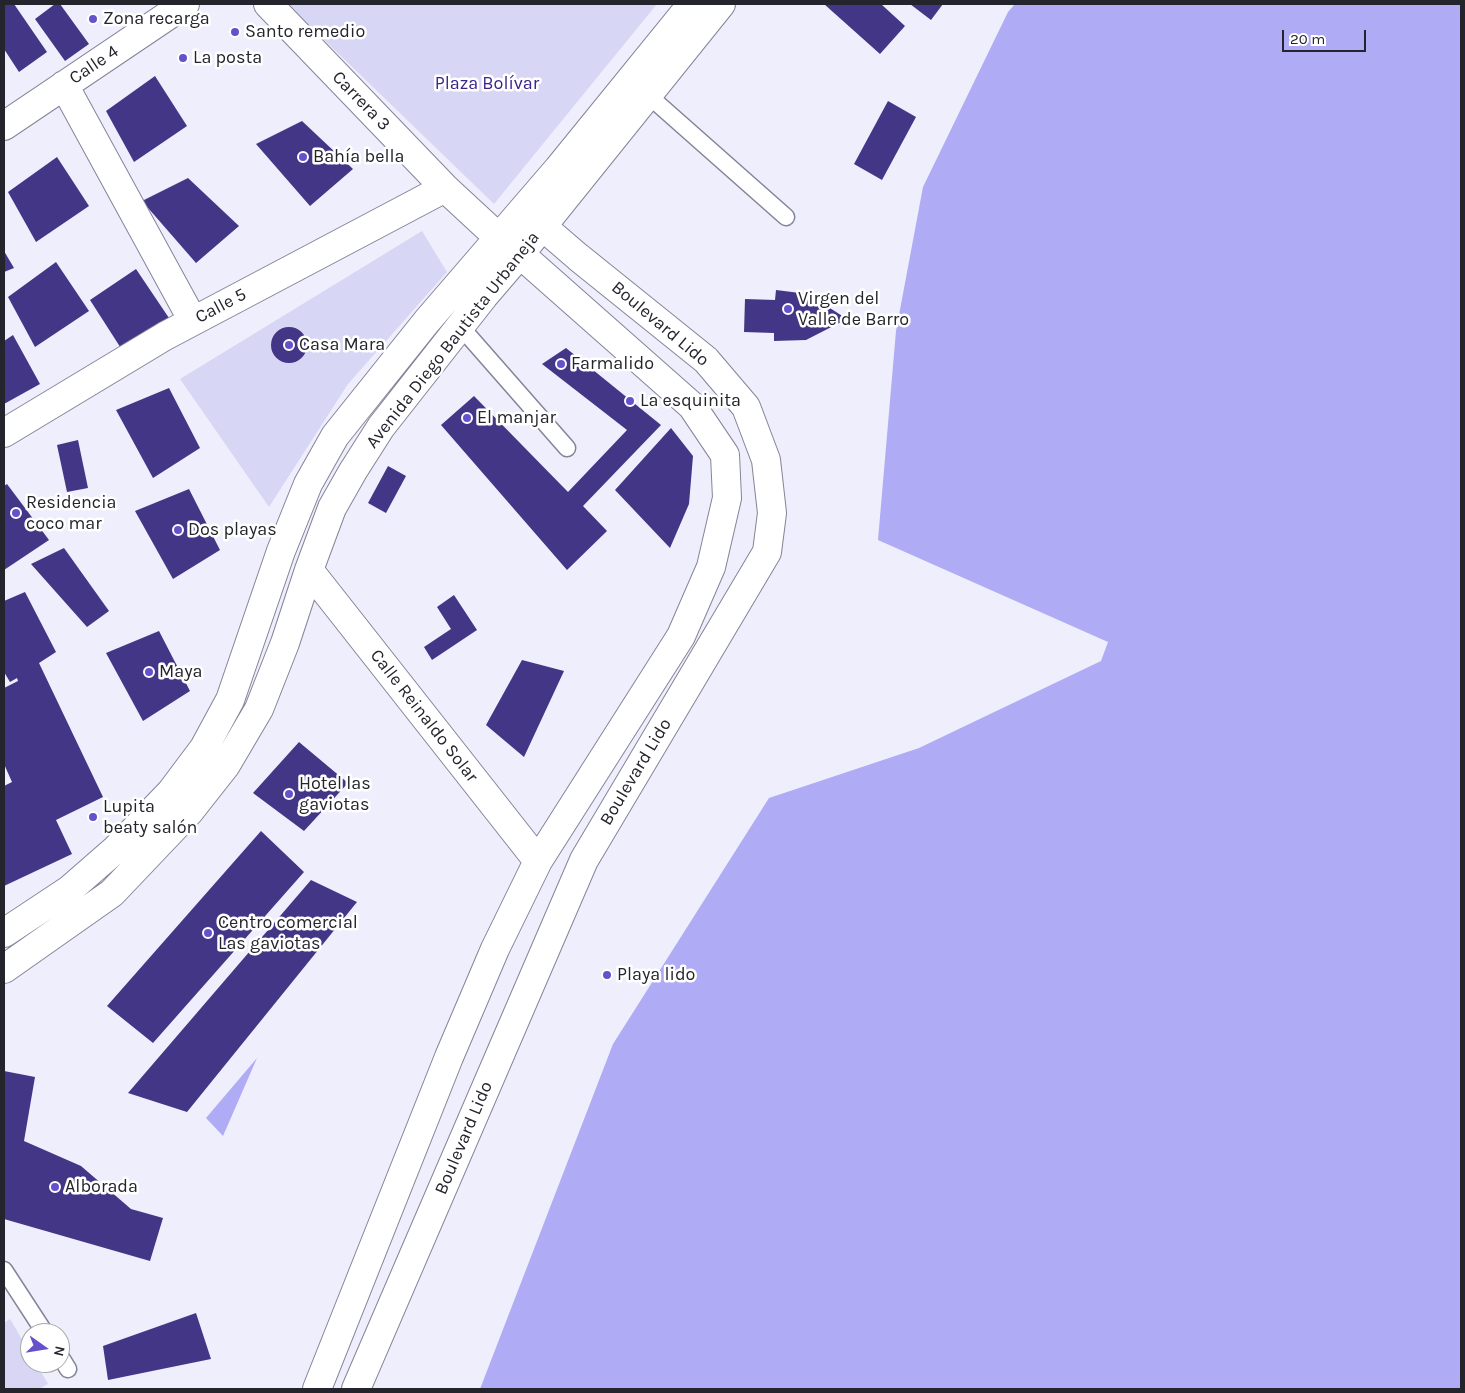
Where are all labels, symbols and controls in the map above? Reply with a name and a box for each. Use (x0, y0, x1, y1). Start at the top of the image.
place label: Zona recarga (103, 8, 210, 30)
marker: Zona recarga (87, 13, 99, 25)
scale bar (1285, 20, 1369, 52)
place label: Santo remedio (245, 21, 365, 43)
marker: Santo remedio (229, 26, 241, 38)
text: 20 m (1290, 30, 1325, 48)
street label: Calle 4 (65, 41, 123, 89)
place label: La posta (193, 47, 262, 69)
marker: La posta (177, 52, 189, 64)
street label: Carrera 3 (327, 67, 395, 135)
park label: Plaza Bolívar (435, 73, 539, 95)
place label: Bahía bella (313, 146, 404, 168)
marker: Bahía bella (297, 151, 309, 163)
street label: Avenida Diego Bautista Urbaneja (362, 227, 544, 453)
street label: Boulevard Lido (607, 277, 713, 371)
street label: Calle 5 (192, 284, 250, 328)
place label: Virgen del Valle de Barro (798, 288, 909, 330)
marker: Virgen del Valle de Barro (782, 303, 794, 315)
place label: Casa Mara (299, 334, 385, 356)
marker: Casa Mara (283, 339, 295, 351)
place label: Farmalido (571, 353, 654, 375)
marker: Farmalido (555, 358, 567, 370)
place label: La esquinita (640, 390, 741, 412)
marker: La esquinita (624, 395, 636, 407)
place label: El manjar (477, 407, 556, 429)
marker: El manjar (461, 412, 473, 424)
place label: Residencia coco mar (26, 492, 116, 534)
marker: Residencia coco mar (10, 507, 22, 519)
place label: Dos playas (188, 519, 277, 541)
marker: Dos playas (172, 524, 184, 536)
street label: Calle Reinaldo Solar (365, 645, 483, 787)
place label: Maya (159, 661, 202, 683)
marker: Maya (143, 666, 155, 678)
street label: Boulevard Lido (596, 715, 676, 829)
place label: Hotel las gaviotas (299, 773, 371, 816)
marker: Hotel las gaviotas (283, 788, 295, 800)
place label: Lupita beaty salón (103, 796, 197, 839)
marker: Lupita beaty salón (87, 811, 99, 823)
place label: Centro comercial Las gaviotas (218, 912, 358, 954)
marker: Centro comercial Las gaviotas (202, 927, 214, 939)
place label: Playa lido (617, 964, 695, 986)
marker: Playa lido (601, 969, 613, 981)
street label: Boulevard Lido (430, 1078, 498, 1198)
place label: Alborada (65, 1176, 138, 1198)
marker: Alborada (49, 1181, 61, 1193)
north arrow (20, 1323, 70, 1373)
text: N (50, 1344, 69, 1358)

